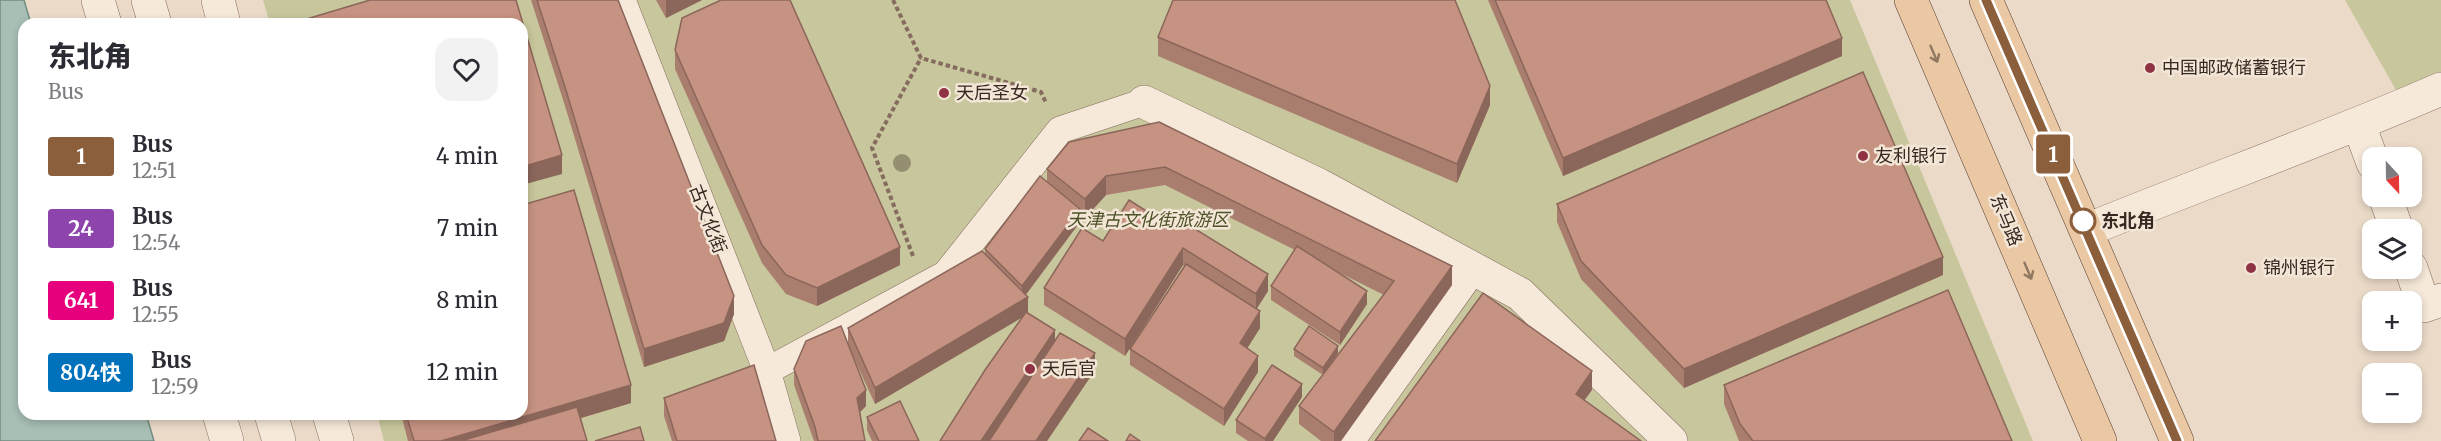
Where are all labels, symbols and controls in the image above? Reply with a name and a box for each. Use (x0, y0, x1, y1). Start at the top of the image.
text: 东北角 (48, 38, 132, 74)
button: heart (435, 38, 498, 101)
one-way arrow (1929, 44, 1940, 62)
place label: 中国邮政储蓄银行 (2162, 56, 2306, 79)
marker: 中国邮政储蓄银行 (2143, 61, 2157, 75)
text: Bus (48, 79, 84, 104)
place label: 天后圣女 (956, 81, 1028, 104)
marker: 天后圣女 (937, 86, 951, 100)
text: Bus (132, 130, 173, 158)
line badge: 1 (2034, 134, 2072, 174)
text: 1 (2048, 141, 2058, 168)
text: 4 min (436, 142, 498, 170)
text: 1 (76, 143, 86, 170)
place label: 友利银行 (1875, 144, 1947, 167)
north arrow (2362, 147, 2422, 207)
map controls (2362, 147, 2422, 423)
marker: 友利银行 (1856, 149, 1870, 163)
text: 12:51 (132, 158, 176, 183)
street label: 古文化街 (685, 181, 732, 257)
street label: 东马路 (1985, 190, 2028, 249)
text: Bus (132, 202, 173, 230)
park label: 天津古文化街旅游区 (1067, 208, 1232, 231)
marker: 东北角 (2070, 208, 2096, 234)
place label: 东北角 (2101, 209, 2155, 232)
text: 7 min (437, 214, 498, 242)
text: 24 (68, 215, 94, 242)
button: layers (2362, 219, 2422, 279)
text: 12:54 (132, 230, 180, 255)
place label: 锦州银行 (2263, 256, 2335, 279)
one-way arrow (2023, 261, 2034, 280)
marker: 锦州银行 (2244, 261, 2258, 275)
text: Bus (132, 274, 173, 302)
text: 8 min (436, 286, 498, 314)
text: 641 (64, 287, 98, 314)
button: + (2362, 291, 2422, 351)
text: 12:55 (132, 302, 179, 327)
text: Bus (151, 346, 192, 374)
place label: 天后官 (1042, 357, 1096, 380)
text: 12 min (427, 358, 498, 386)
text: 804快 (60, 359, 121, 386)
marker: 天后官 (1023, 362, 1037, 376)
button: − (2362, 363, 2422, 423)
text: 12:59 (151, 374, 199, 399)

